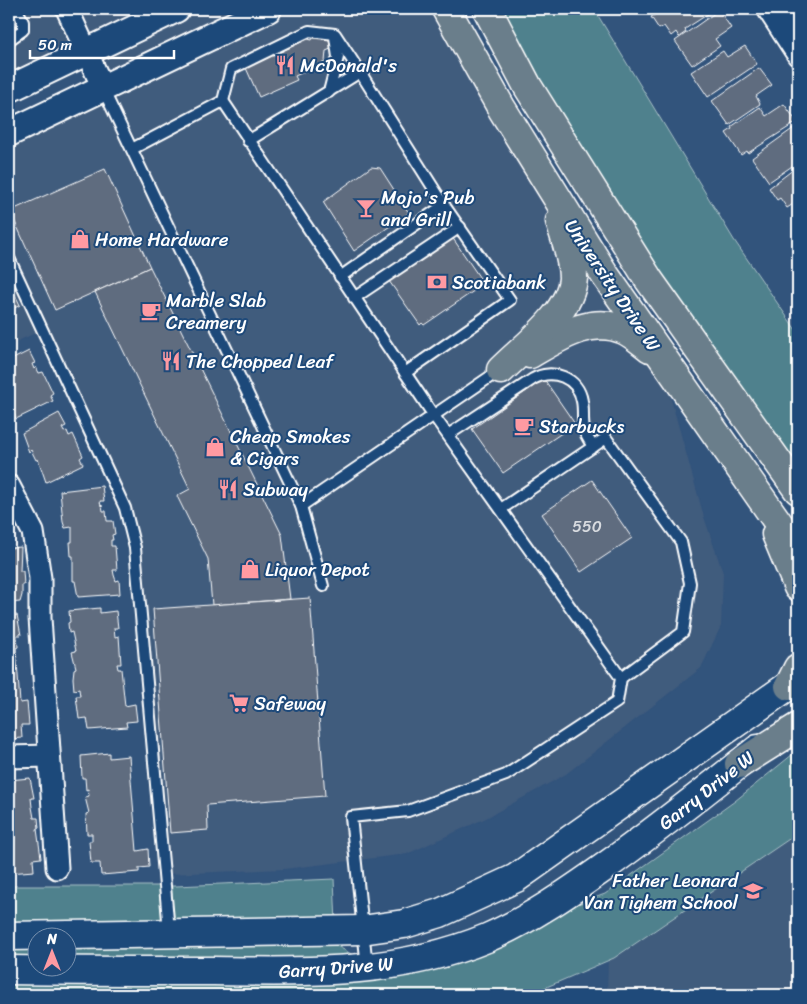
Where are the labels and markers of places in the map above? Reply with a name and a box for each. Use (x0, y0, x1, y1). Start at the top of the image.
place label: McDonald's (300, 49, 397, 82)
restaurant icon: McDonald's (274, 54, 296, 76)
place label: Mojo's Pub and Grill (381, 181, 475, 236)
bar icon: Mojo's Pub and Grill (355, 197, 377, 219)
place label: Home Hardware (95, 223, 229, 256)
shop icon: Home Hardware (69, 228, 91, 250)
place label: Scotiabank (452, 266, 546, 299)
bank icon: Scotiabank (426, 271, 448, 293)
place label: Marble Slab Creamery (166, 284, 266, 339)
cafe icon: Marble Slab Creamery (140, 300, 162, 322)
place label: The Chopped Leaf (186, 345, 335, 378)
restaurant icon: The Chopped Leaf (160, 350, 182, 372)
place label: Starbucks (539, 410, 624, 443)
cafe icon: Starbucks (513, 415, 535, 437)
place label: Cheap Smokes & Cigars (230, 420, 351, 475)
shop icon: Cheap Smokes & Cigars (204, 436, 226, 458)
place label: Subway (243, 473, 308, 506)
restaurant icon: Subway (217, 478, 239, 500)
place label: Liquor Depot (265, 553, 370, 586)
shop icon: Liquor Depot (239, 558, 261, 580)
place label: Safeway (254, 687, 326, 720)
supermarket icon: Safeway (228, 692, 250, 714)
place label: Father Leonard Van Tighem School (584, 864, 740, 919)
school or university icon: Father Leonard Van Tighem School (742, 880, 764, 902)

